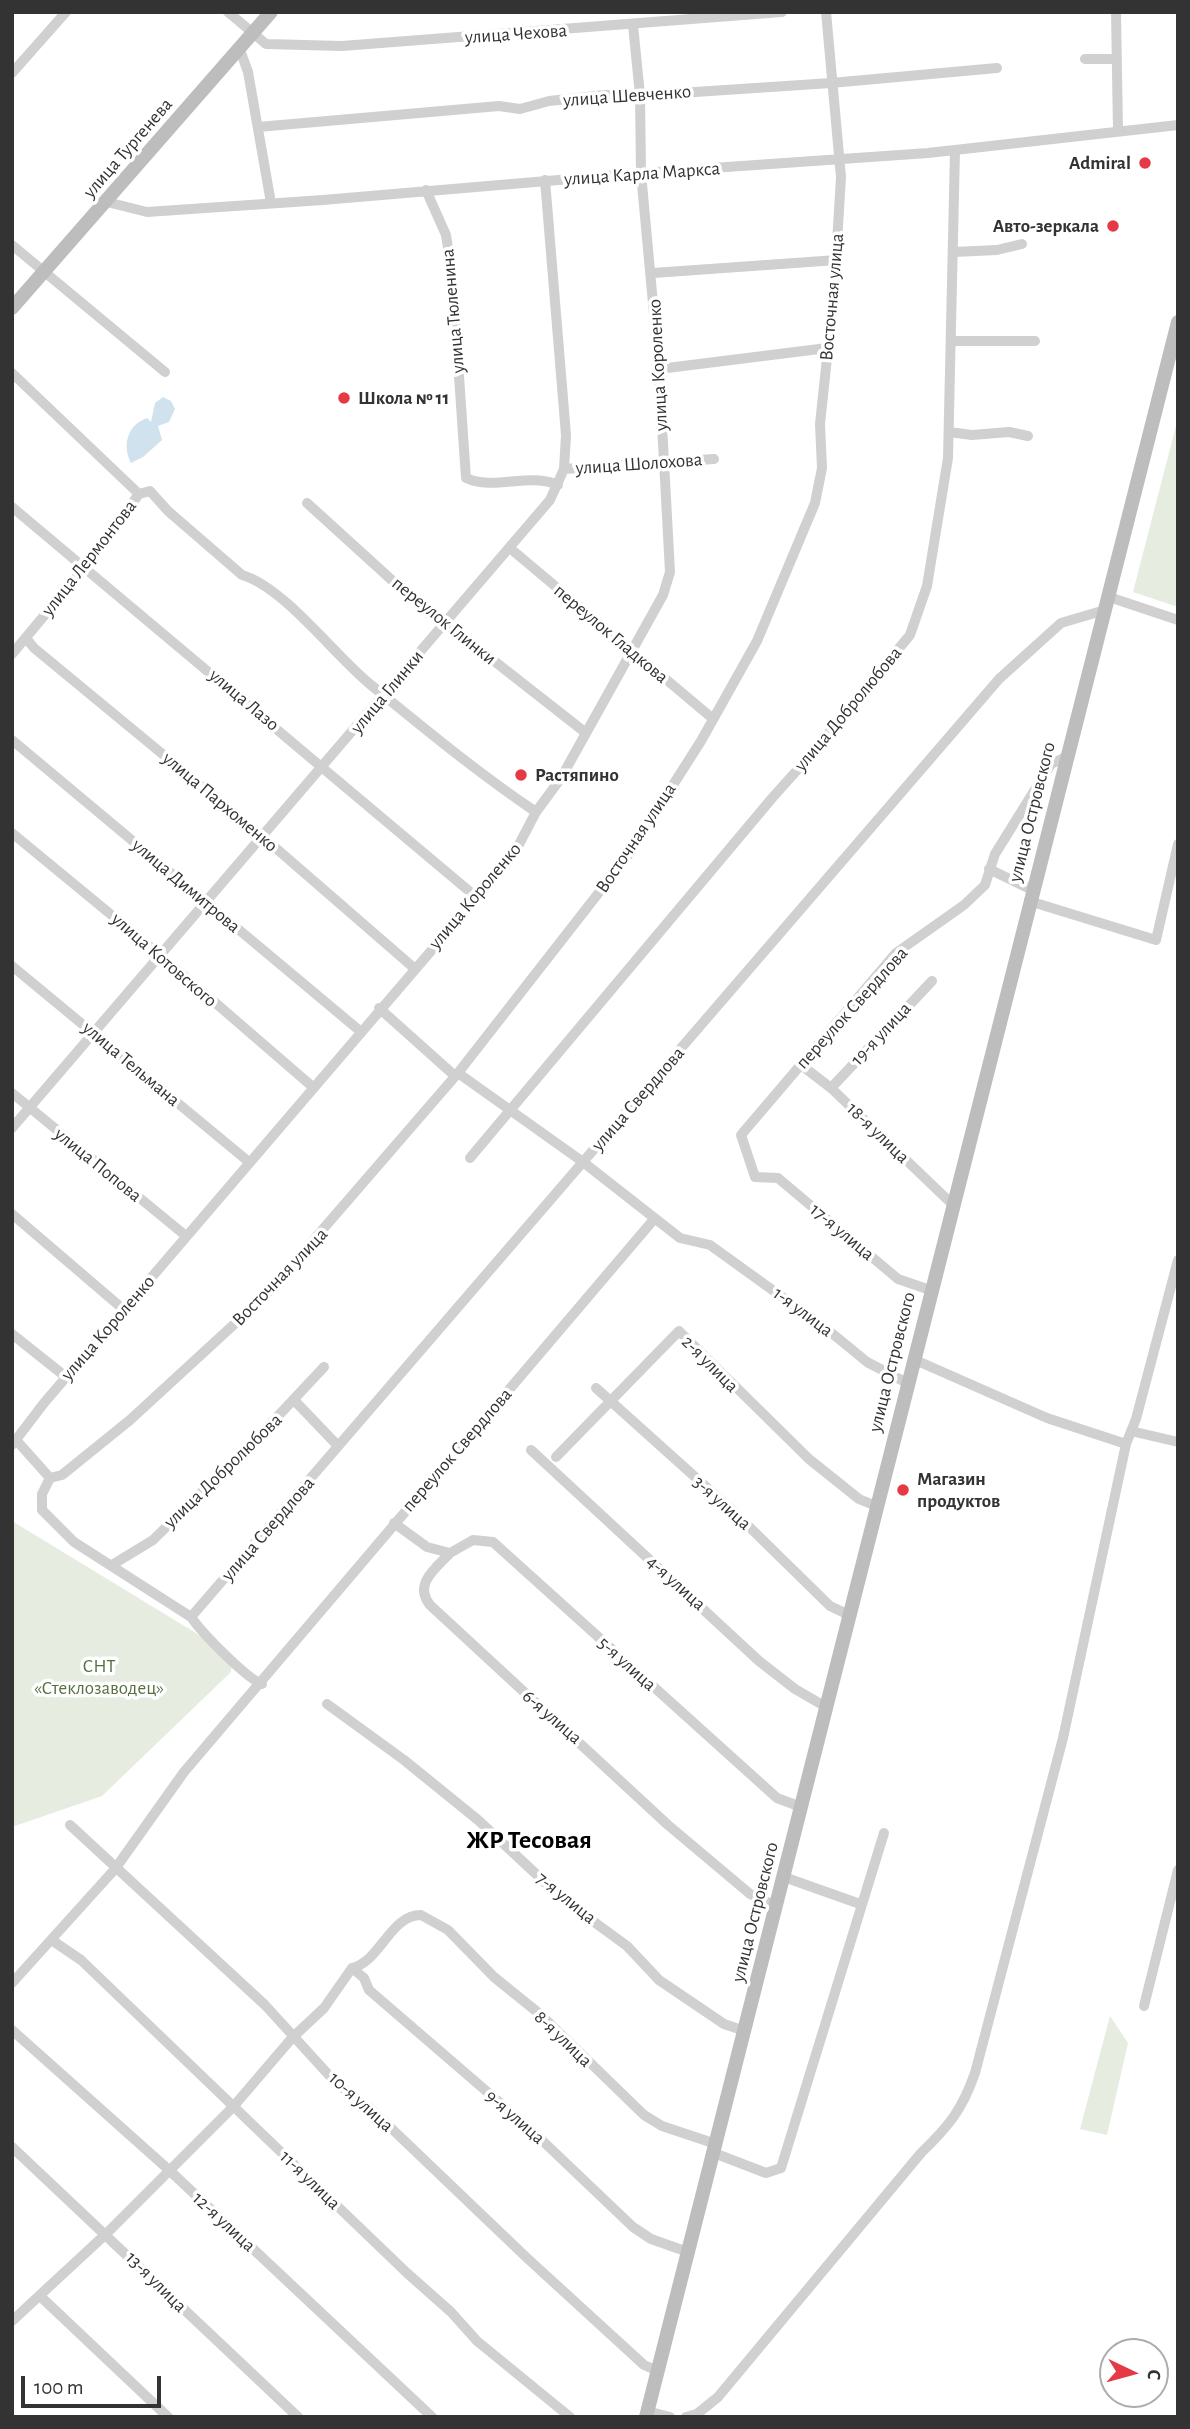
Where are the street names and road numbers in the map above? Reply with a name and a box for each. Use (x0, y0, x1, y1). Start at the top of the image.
street label: улица Чехова (464, 19, 568, 49)
street label: улица Шевченко (562, 80, 692, 112)
street label: улица Тургенева (78, 93, 178, 203)
street label: улица Карла Маркса (563, 157, 721, 191)
street label: Восточная улица (815, 232, 849, 362)
street label: улица Тюленина (436, 248, 470, 374)
street label: улица Короленко (643, 298, 673, 432)
street label: улица Шолохова (575, 448, 703, 480)
street label: улица Лермонтова (37, 495, 141, 621)
street label: переулок Глинки (387, 572, 501, 670)
street label: переулок Гладкова (549, 579, 673, 689)
street label: улица Добролюбова (789, 642, 907, 776)
street label: улица Глинки (346, 646, 428, 738)
street label: улица Лазо (204, 664, 284, 736)
street label: улица Островского (1004, 740, 1060, 884)
street label: улица Пархоменко (158, 747, 282, 857)
street label: Восточная улица (591, 779, 681, 897)
street label: улица Димитрова (127, 834, 245, 938)
street label: улица Короленко (424, 838, 526, 954)
street label: улица Котовского (106, 908, 222, 1012)
street label: переулок Свердлова (791, 942, 913, 1074)
street label: 19-я улица (846, 998, 916, 1070)
street label: улица Тельмана (78, 1017, 184, 1111)
street label: улица Свердлова (587, 1042, 689, 1156)
street label: 18-я улица (842, 1098, 914, 1168)
street label: улица Попова (50, 1123, 146, 1207)
street label: 17-я улица (805, 1198, 879, 1266)
street label: Восточная улица (227, 1223, 333, 1331)
street label: улица Короленко (56, 1271, 160, 1385)
street label: 1-я улица (768, 1282, 838, 1342)
street label: улица Островского (864, 1290, 920, 1434)
street label: 2-я улица (677, 1331, 743, 1397)
street label: переулок Свердлова (397, 1383, 517, 1517)
street label: улица Добролюбова (159, 1409, 287, 1533)
street label: 3-я улица (688, 1471, 756, 1535)
street label: улица Свердлова (217, 1472, 319, 1586)
street label: 4-я улица (642, 1550, 710, 1616)
street label: 5-я улица (593, 1632, 661, 1696)
street label: 6-я улица (517, 1685, 587, 1749)
street label: улица Островского (727, 1840, 783, 1984)
street label: 7-я улица (531, 1867, 601, 1929)
street label: 8-я улица (529, 2006, 597, 2072)
street label: 10-я улица (324, 2067, 398, 2137)
street label: 9-я улица (480, 2085, 550, 2149)
street label: 11-я улица (275, 2145, 345, 2215)
street label: 12-я улица (188, 2187, 260, 2257)
street label: 13-я улица (121, 2247, 191, 2317)

